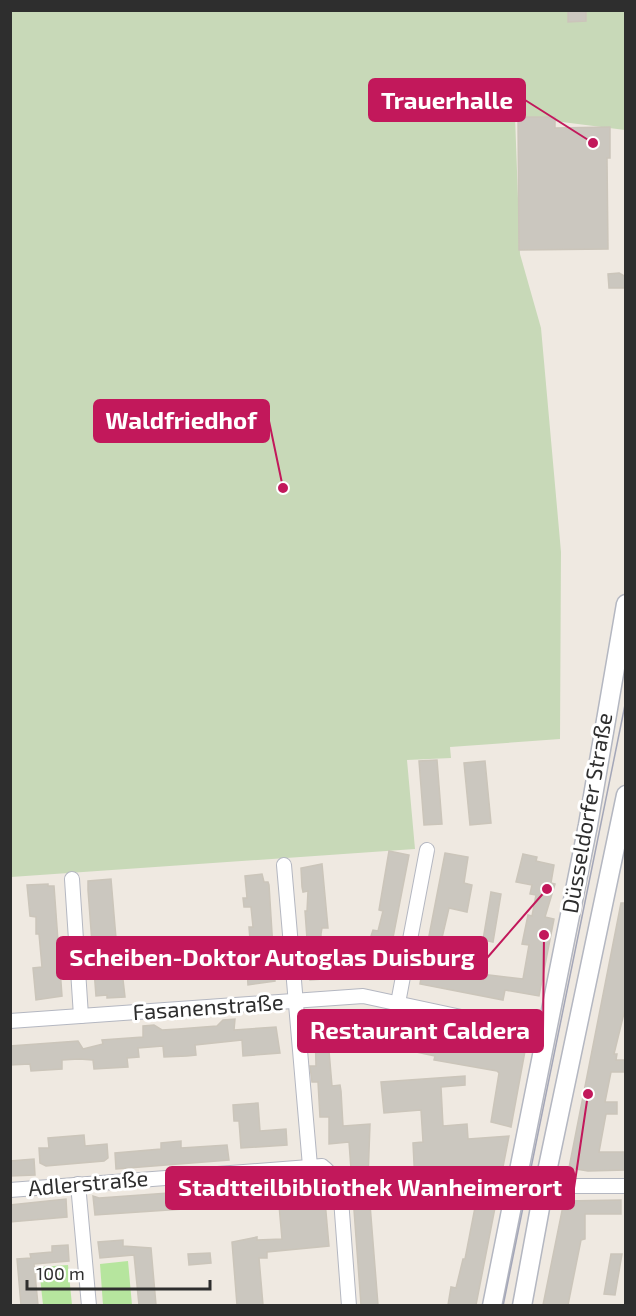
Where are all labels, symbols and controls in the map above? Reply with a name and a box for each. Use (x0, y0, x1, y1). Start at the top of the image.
callout: Trauerhalle (369, 79, 525, 121)
text: Trauerhalle (381, 85, 513, 114)
callout: Waldfriedhof (94, 400, 269, 442)
text: Waldfriedhof (105, 405, 258, 434)
street label: Düsseldorfer Straße (556, 711, 616, 915)
callout: Scheiben-Doktor Autoglas Duisburg (57, 937, 487, 979)
text: Scheiben-Doktor Autoglas Duisburg (69, 942, 475, 971)
street label: Fasanenstraße (132, 988, 284, 1024)
callout: Restaurant Caldera (298, 1010, 543, 1052)
text: Restaurant Caldera (310, 1015, 530, 1044)
street label: Adlerstraße (27, 1164, 149, 1200)
callout: Stadtteilbibliothek Wanheimerort (166, 1167, 574, 1209)
text: Stadtteilbibliothek Wanheimerort (178, 1172, 562, 1201)
scale bar (27, 1253, 210, 1291)
text: 100 m (36, 1262, 85, 1284)

